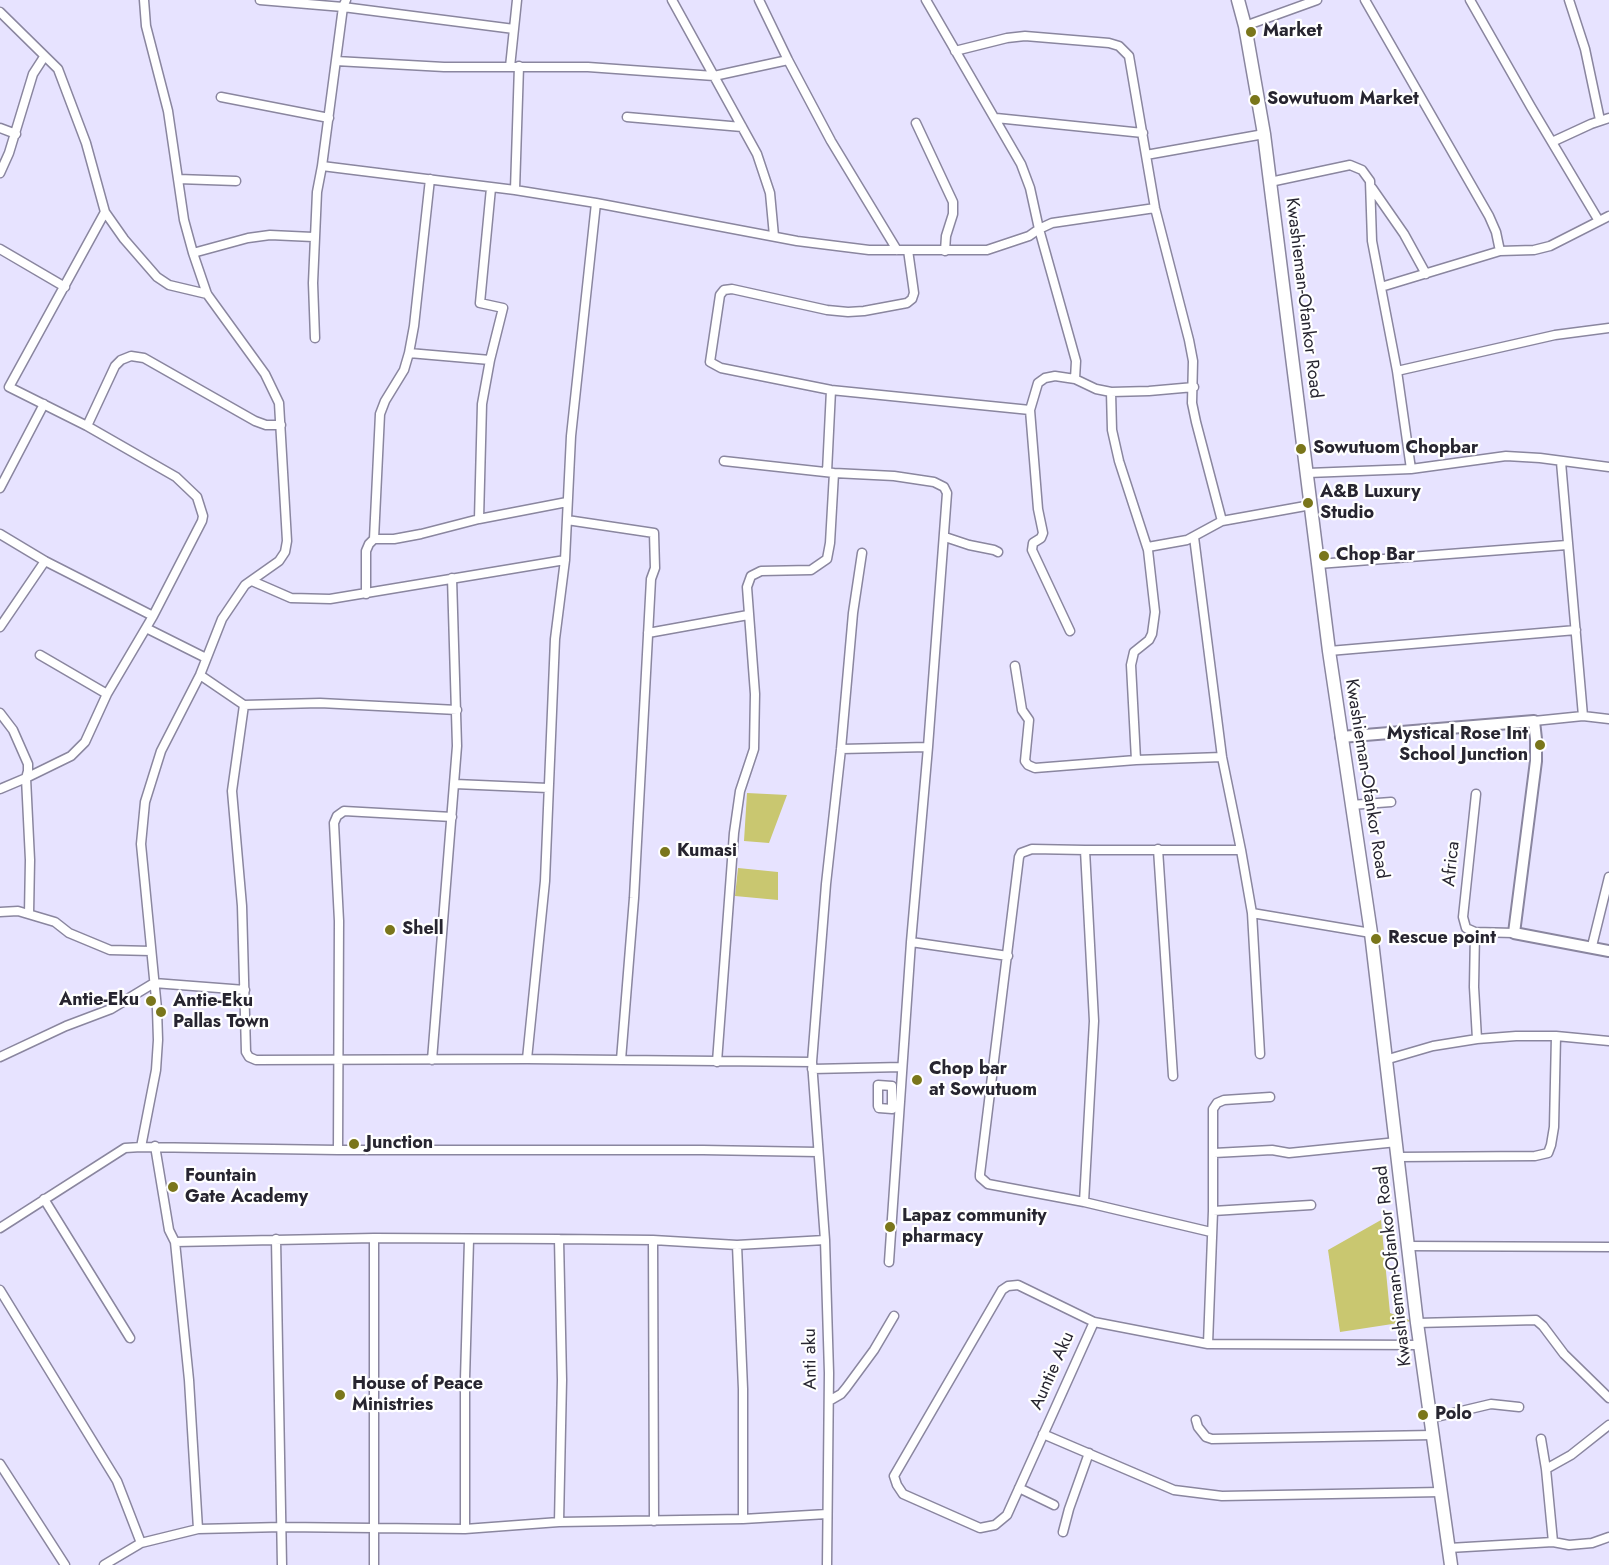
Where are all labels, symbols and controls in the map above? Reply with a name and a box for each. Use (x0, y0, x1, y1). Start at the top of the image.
place label: Market (1263, 21, 1322, 43)
marker: Market (1244, 25, 1258, 39)
place label: Sowutuom Market (1267, 89, 1419, 111)
marker: Sowutuom Market (1248, 93, 1262, 107)
street label: Kwashieman-Ofankor Road (1280, 196, 1326, 400)
place label: Sowutuom Chopbar (1313, 438, 1478, 460)
marker: Sowutuom Chopbar (1294, 442, 1308, 456)
place label: A&B Luxury Studio (1320, 482, 1421, 524)
marker: A&B Luxury Studio (1301, 496, 1315, 510)
place label: Chop Bar (1336, 545, 1415, 567)
marker: Chop Bar (1317, 549, 1331, 563)
street label: Kwashieman-Ofankor Road (1340, 678, 1392, 880)
place label: Mystical Rose Int School Junction (1387, 724, 1528, 766)
marker: Mystical Rose Int School Junction (1533, 738, 1547, 752)
street label: Africa (1439, 840, 1465, 888)
place label: Kumasi (677, 841, 737, 863)
marker: Kumasi (658, 845, 672, 859)
place label: Shell (402, 919, 444, 941)
marker: Shell (383, 923, 397, 937)
place label: Rescue point (1388, 928, 1496, 950)
marker: Rescue point (1369, 932, 1383, 946)
place label: Antie-Eku (59, 990, 139, 1012)
place label: Antie-Eku Pallas Town (173, 991, 269, 1034)
marker: Antie-Eku (144, 994, 158, 1008)
marker: Antie-Eku Pallas Town (154, 1005, 168, 1019)
place label: Chop bar at Sowutuom (929, 1059, 1037, 1102)
marker: Chop bar at Sowutuom (910, 1073, 924, 1087)
place label: Junction (366, 1133, 433, 1155)
marker: Junction (347, 1137, 361, 1151)
street label: Kwashieman-Ofankor Road (1371, 1164, 1417, 1368)
place label: Fountain Gate Academy (185, 1166, 308, 1208)
marker: Fountain Gate Academy (166, 1180, 180, 1194)
place label: Lapaz community pharmacy (902, 1206, 1047, 1248)
marker: Lapaz community pharmacy (883, 1220, 897, 1234)
street label: Anti aku (800, 1328, 822, 1390)
street label: Auntie Aku (1026, 1329, 1080, 1413)
place label: House of Peace Ministries (352, 1374, 483, 1416)
marker: House of Peace Ministries (333, 1388, 347, 1402)
place label: Polo (1435, 1404, 1472, 1426)
marker: Polo (1416, 1408, 1430, 1422)

